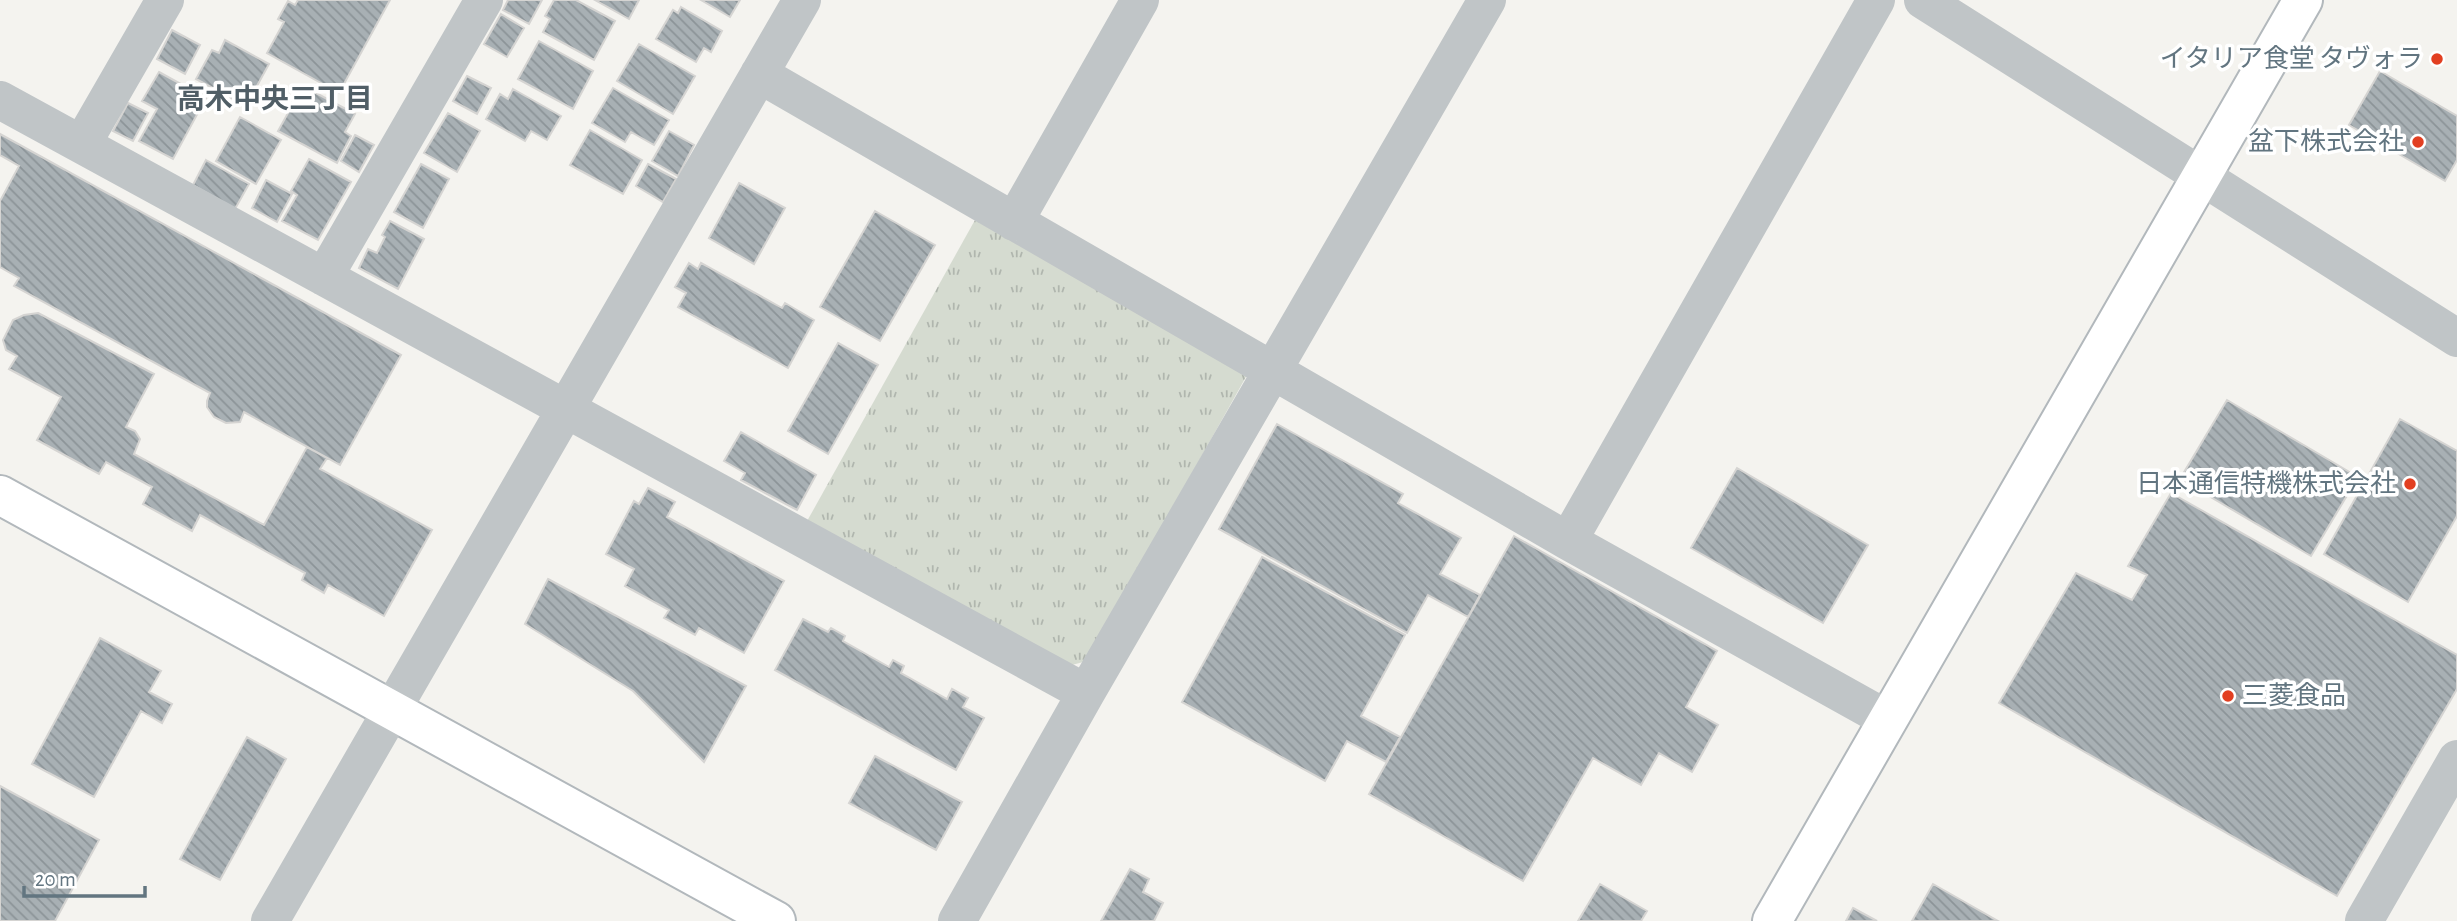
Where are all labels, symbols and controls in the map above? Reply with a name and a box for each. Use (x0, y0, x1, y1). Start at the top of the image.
place label: イタリア食堂 タヴォラ (2160, 44, 2423, 72)
marker: イタリア食堂 タヴォラ (2429, 51, 2445, 67)
district label: 高木中央三丁目 (177, 84, 373, 114)
place label: 盆下株式会社 (2248, 127, 2404, 155)
marker: 盆下株式会社 (2410, 134, 2426, 150)
place label: 日本通信特機株式会社 (2136, 470, 2396, 497)
marker: 日本通信特機株式会社 (2402, 476, 2418, 492)
place label: 三菱食品 (2242, 681, 2346, 709)
marker: 三菱食品 (2220, 688, 2236, 704)
scale bar (24, 855, 145, 899)
text: 20 m (35, 869, 76, 890)

